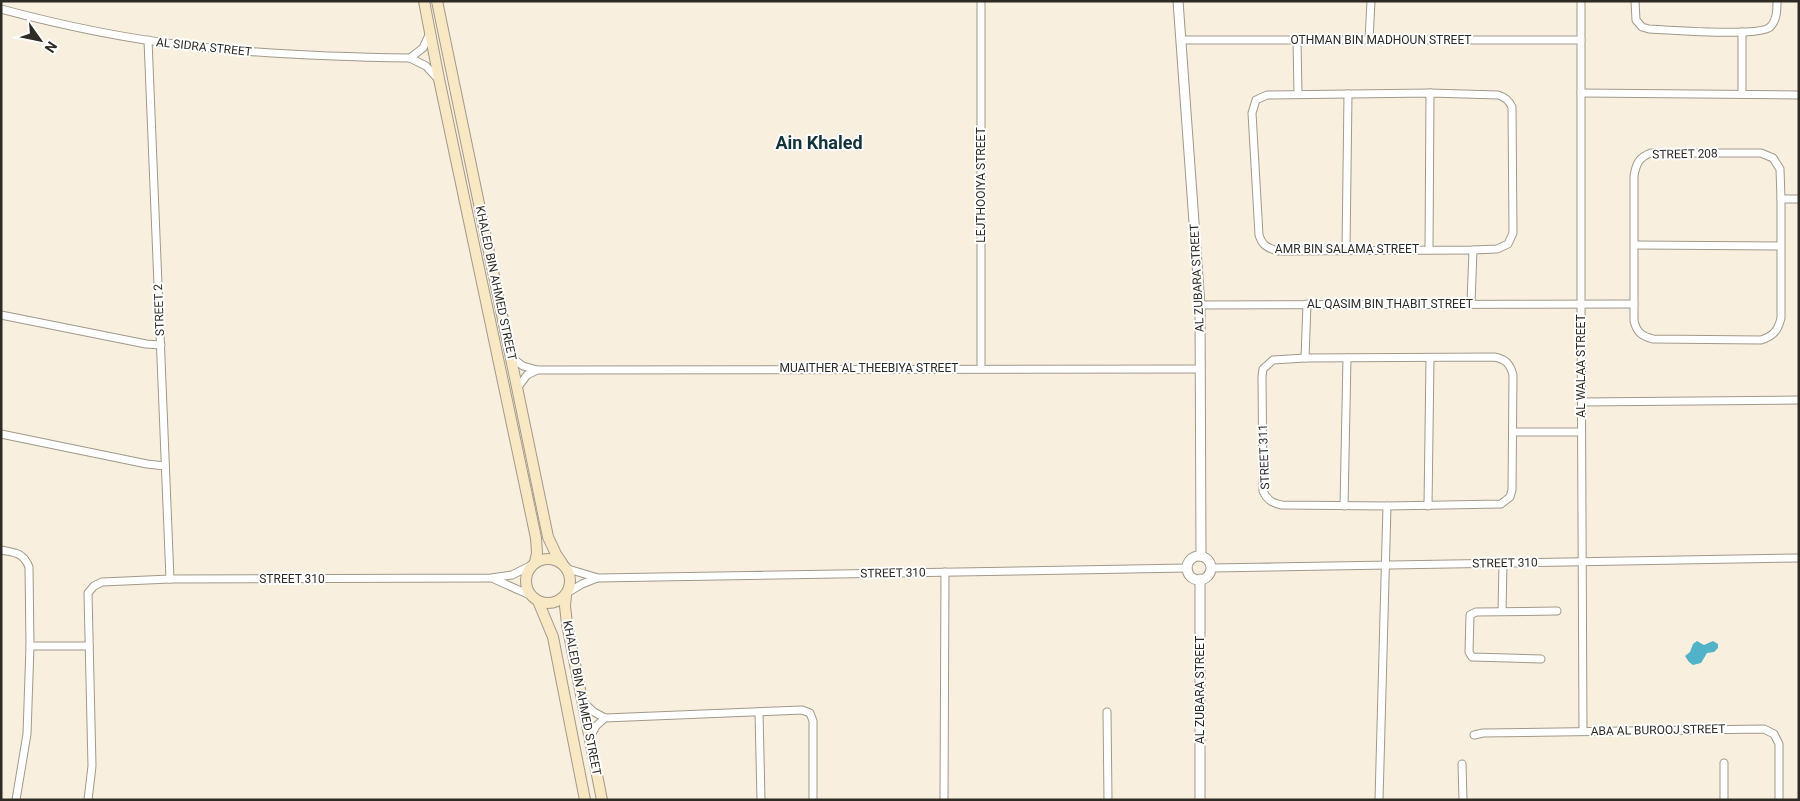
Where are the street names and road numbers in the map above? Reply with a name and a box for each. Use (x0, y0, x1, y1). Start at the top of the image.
street label: OTHMAN BIN MADHOUN STREET (1290, 33, 1472, 47)
street label: AL SIDRA STREET (155, 35, 253, 59)
street label: LEJTHOOIYA STREET (974, 127, 988, 243)
street label: STREET 208 (1652, 146, 1718, 162)
street label: KHALED BIN AHMED STREET (473, 204, 519, 362)
street label: AL ZUBARA STREET (1187, 224, 1207, 332)
street label: AMR BIN SALAMA STREET (1275, 242, 1419, 256)
street label: STREET 2 (151, 283, 167, 336)
street label: AL QASIM BIN THABIT STREET (1307, 297, 1473, 311)
street label: AL WALAA STREET (1574, 314, 1588, 418)
street label: MUAITHER AL THEEBIYA STREET (780, 361, 959, 375)
street label: STREET 311 (1256, 424, 1272, 490)
street label: STREET 310 (1472, 555, 1538, 571)
street label: STREET 310 (860, 565, 926, 581)
street label: STREET 310 (259, 572, 325, 586)
street label: KHALED BIN AHMED STREET (560, 619, 604, 777)
street label: AL ZUBARA STREET (1193, 636, 1207, 744)
street label: ABA AL BUROOJ STREET (1591, 722, 1725, 738)

